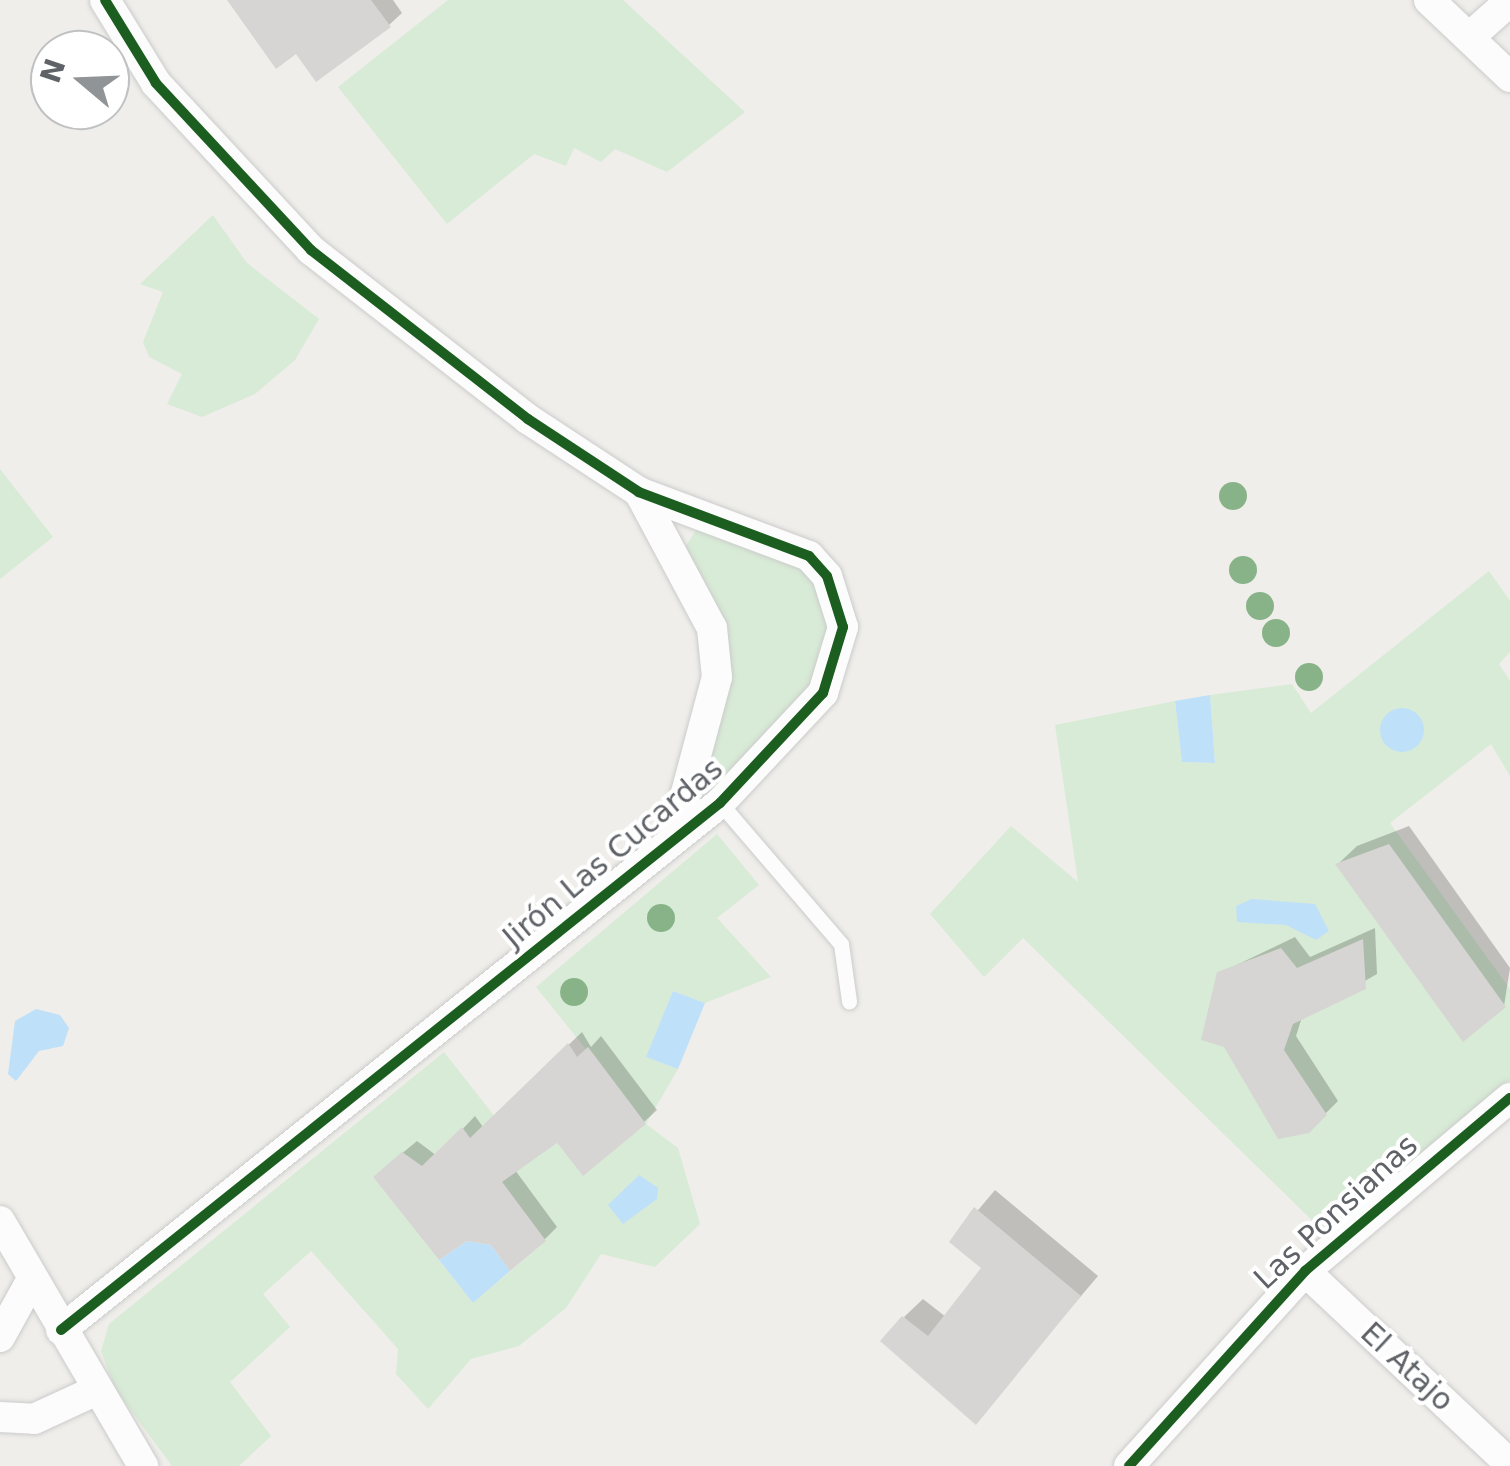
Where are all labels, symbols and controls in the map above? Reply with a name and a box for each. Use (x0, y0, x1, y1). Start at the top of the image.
north arrow (30, 30, 130, 130)
text: N (34, 54, 72, 87)
street label: Jirón Las Cucardas (496, 751, 730, 955)
street label: Las Ponsianas (1247, 1127, 1425, 1297)
street label: El Atajo (1353, 1315, 1461, 1419)

